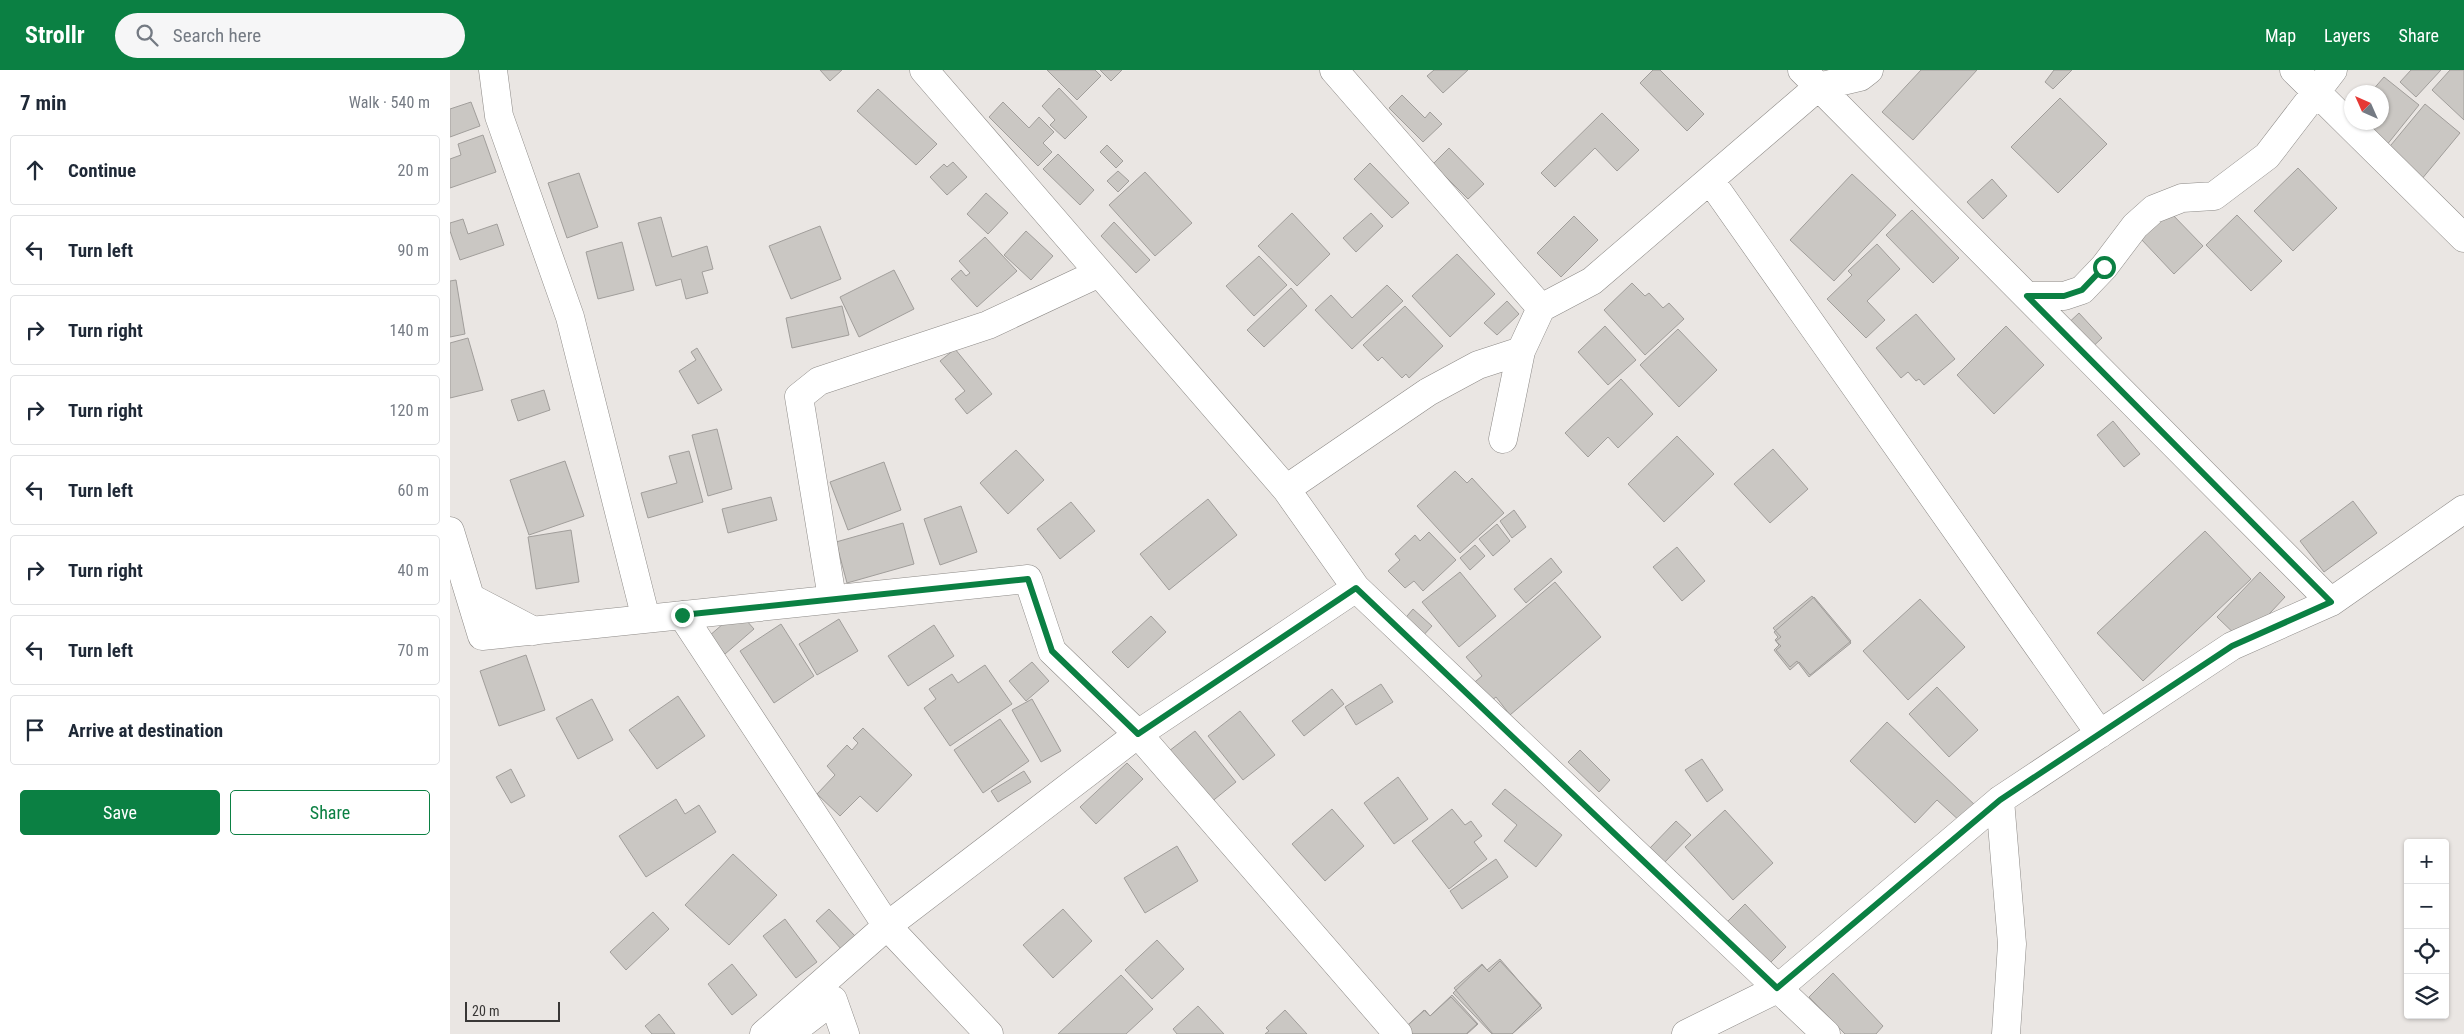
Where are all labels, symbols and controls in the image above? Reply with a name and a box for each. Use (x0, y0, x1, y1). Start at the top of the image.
search box (115, 13, 465, 58)
text: Strollr (25, 21, 85, 49)
icon: search (133, 21, 161, 49)
text: Search here (173, 24, 261, 47)
text: Map (2265, 25, 2296, 46)
text: Layers (2324, 25, 2371, 46)
text: Share (2399, 25, 2439, 46)
north arrow (2344, 85, 2389, 130)
text: 7 min (20, 91, 67, 115)
text: Walk · 540 m (349, 93, 430, 112)
icon: ahead (21, 156, 49, 184)
text: Continue (68, 159, 136, 182)
text: 20 m (397, 161, 429, 180)
icon: left (21, 236, 49, 264)
text: Turn left (68, 239, 133, 262)
text: 90 m (397, 241, 429, 260)
route start (2093, 256, 2116, 279)
icon: right (21, 316, 49, 344)
text: Turn right (68, 319, 143, 342)
text: 140 m (390, 321, 429, 340)
icon: right (21, 396, 49, 424)
text: Turn right (68, 399, 143, 422)
text: 120 m (390, 401, 429, 420)
icon: left (21, 476, 49, 504)
text: Turn left (68, 479, 133, 502)
text: 60 m (397, 481, 429, 500)
icon: right (21, 556, 49, 584)
text: Turn right (68, 559, 143, 582)
text: 40 m (397, 561, 429, 580)
route end (671, 604, 694, 627)
icon: left (21, 636, 49, 664)
text: Turn left (68, 639, 133, 662)
text: 70 m (397, 641, 429, 660)
icon: arrive (21, 716, 49, 744)
text: Arrive at destination (68, 719, 223, 742)
button: Save (20, 790, 220, 835)
button: Share (230, 790, 430, 835)
map controls (2404, 839, 2449, 1019)
button: + (2404, 839, 2449, 884)
button: − (2404, 884, 2449, 929)
button: locate (2404, 929, 2449, 974)
button: layers (2404, 974, 2449, 1019)
scale bar (465, 999, 560, 1022)
text: 20 m (472, 1003, 500, 1019)

